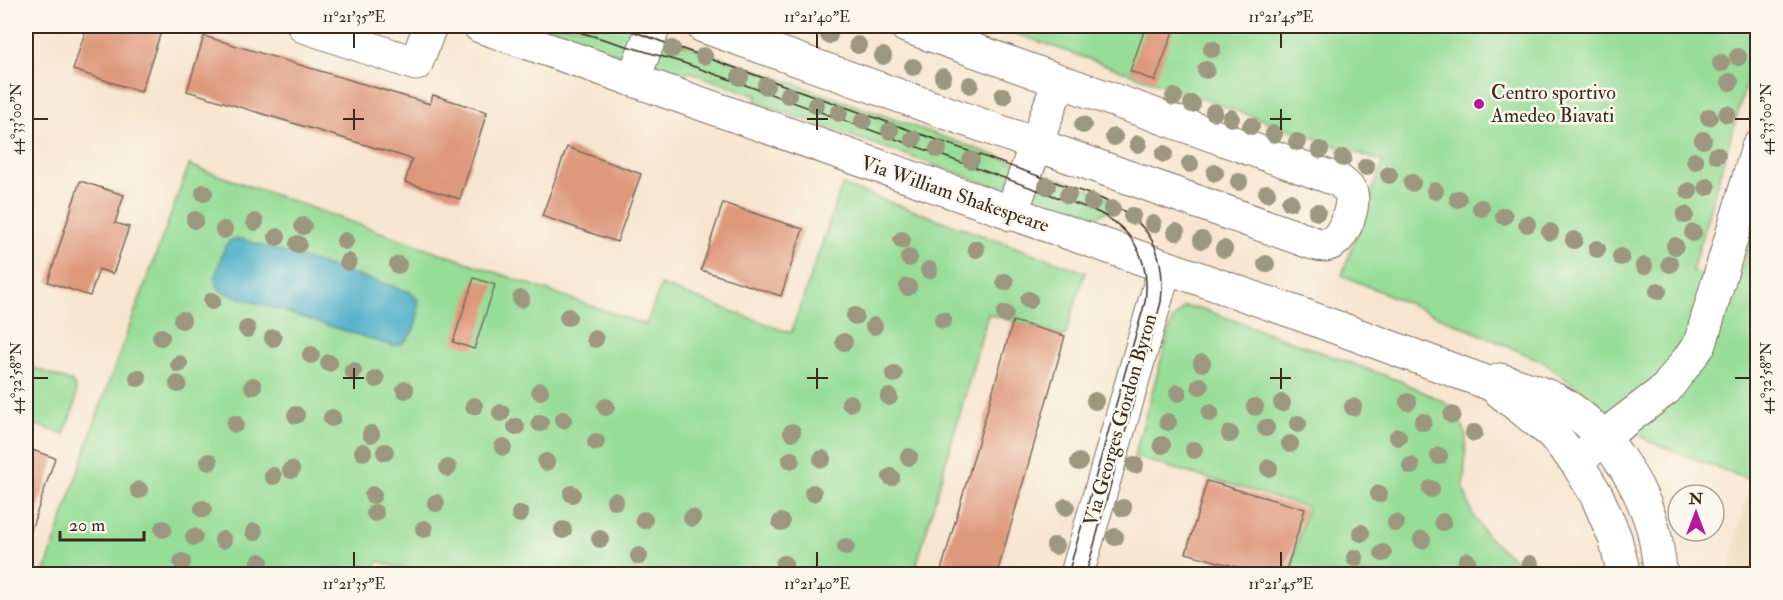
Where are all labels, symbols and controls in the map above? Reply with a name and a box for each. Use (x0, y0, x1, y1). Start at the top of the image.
text: 11°21'35"E (323, 8, 385, 27)
text: 11°21'40"E (784, 8, 850, 27)
text: 11°21'45"E (1249, 8, 1314, 27)
place label: Centro sportivo Amedeo Biavati (1490, 80, 1616, 128)
text: 44°33'00"N (7, 82, 26, 155)
text: 44°33'00"N (1757, 82, 1776, 155)
marker: Centro sportivo Amedeo Biavati (1472, 97, 1486, 111)
street label: Via William Shakespeare (857, 150, 1053, 239)
street label: Via Georges Gordon Byron (1078, 311, 1162, 529)
text: 44°32'58"N (7, 341, 26, 414)
text: 44°32'58"N (1757, 341, 1776, 414)
north arrow (1666, 483, 1726, 543)
text: N (1688, 489, 1704, 509)
scale bar (60, 504, 144, 542)
text: 20 m (69, 514, 105, 537)
text: 11°21'35"E (323, 575, 385, 594)
text: 11°21'40"E (784, 575, 850, 594)
text: 11°21'45"E (1249, 575, 1314, 594)

